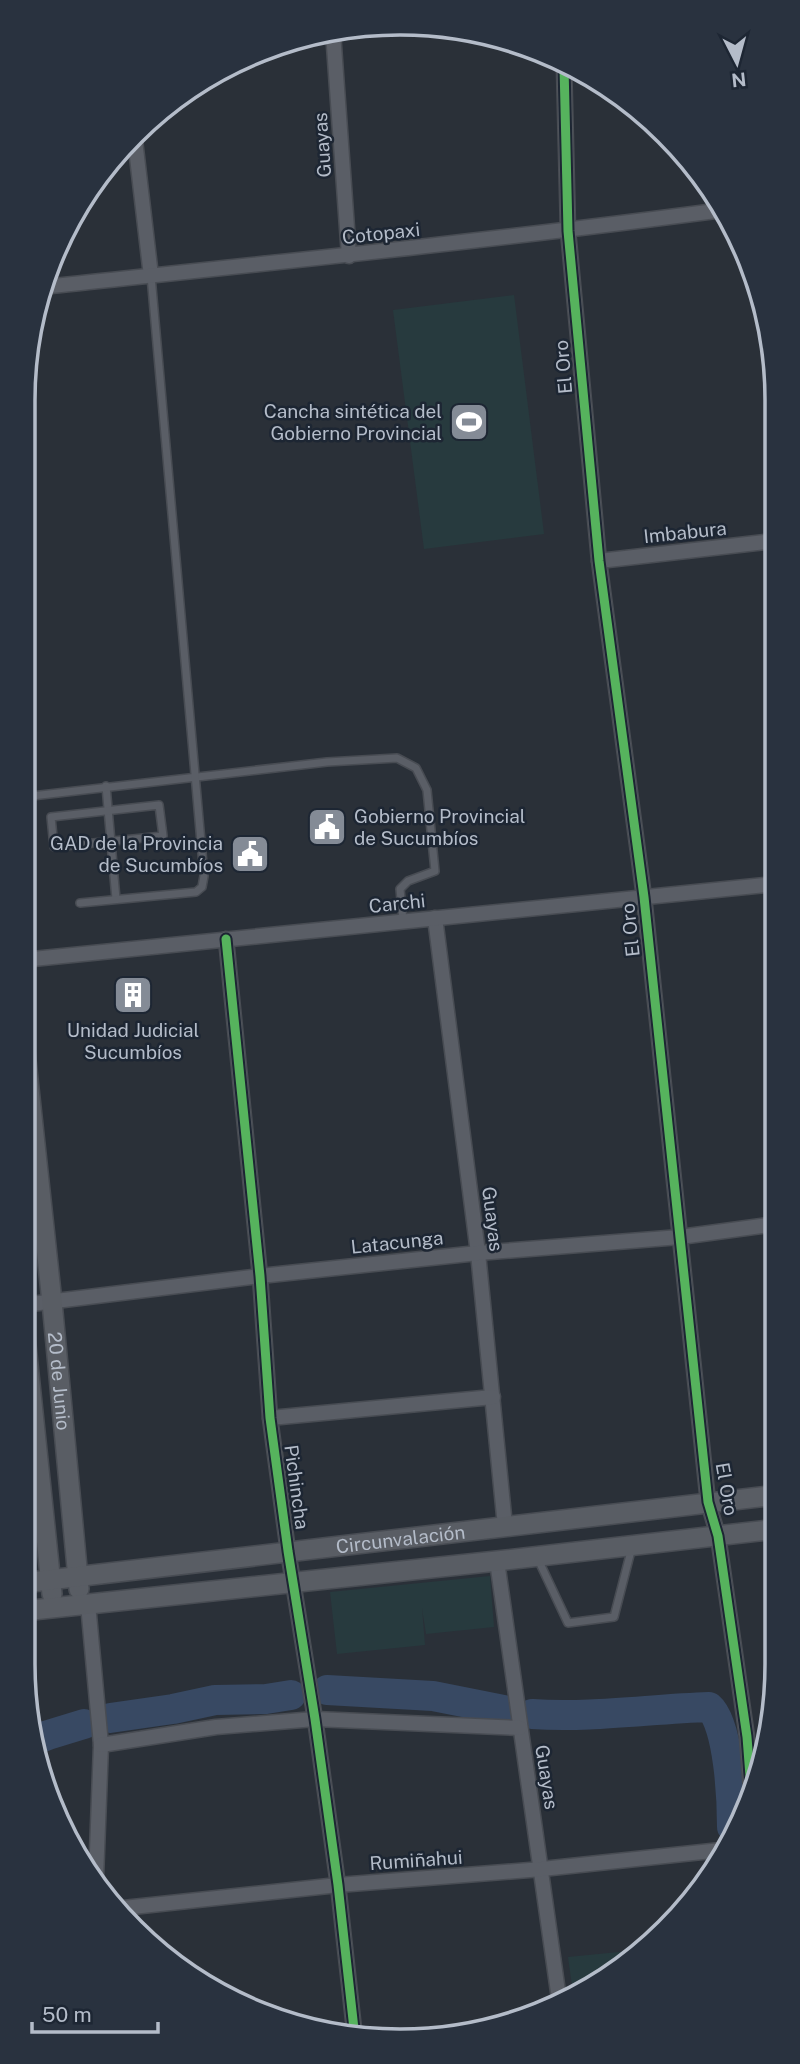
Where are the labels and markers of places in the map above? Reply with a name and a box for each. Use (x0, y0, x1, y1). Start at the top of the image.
place label: Cancha sintética del Gobierno Provincial (264, 400, 442, 444)
sports icon: Cancha sintética del Gobierno Provincial (448, 401, 490, 443)
place label: Gobierno Provincial de Sucumbíos (354, 805, 526, 849)
public building icon: Gobierno Provincial de Sucumbíos (306, 806, 348, 848)
place label: GAD de la Provincia de Sucumbíos (50, 832, 223, 876)
public building icon: GAD de la Provincia de Sucumbíos (229, 833, 271, 875)
building icon: Unidad Judicial Sucumbíos (112, 974, 154, 1016)
place label: Unidad Judicial Sucumbíos (67, 1019, 199, 1063)

